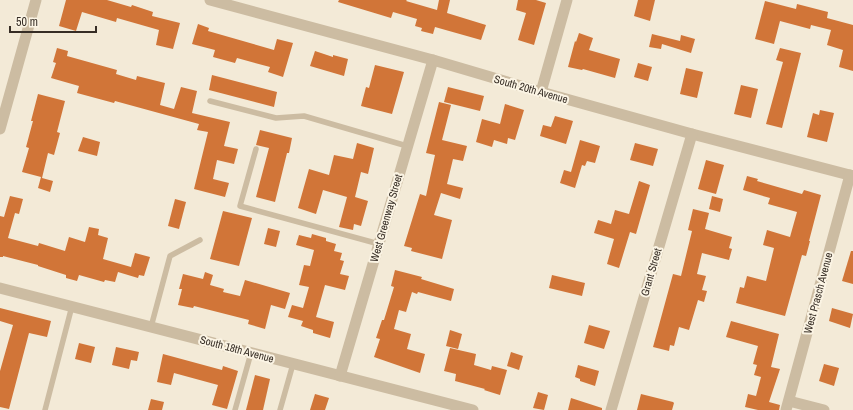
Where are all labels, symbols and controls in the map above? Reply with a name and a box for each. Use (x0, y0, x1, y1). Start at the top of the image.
scale bar (10, 8, 96, 34)
text: 50 m (16, 14, 38, 30)
street label: South 20th Avenue (492, 72, 570, 106)
street label: West Greenway Street (367, 172, 405, 263)
street label: Grant Street (637, 246, 665, 298)
street label: West Prasch Avenue (800, 251, 836, 335)
street label: South 18th Avenue (198, 332, 276, 366)

